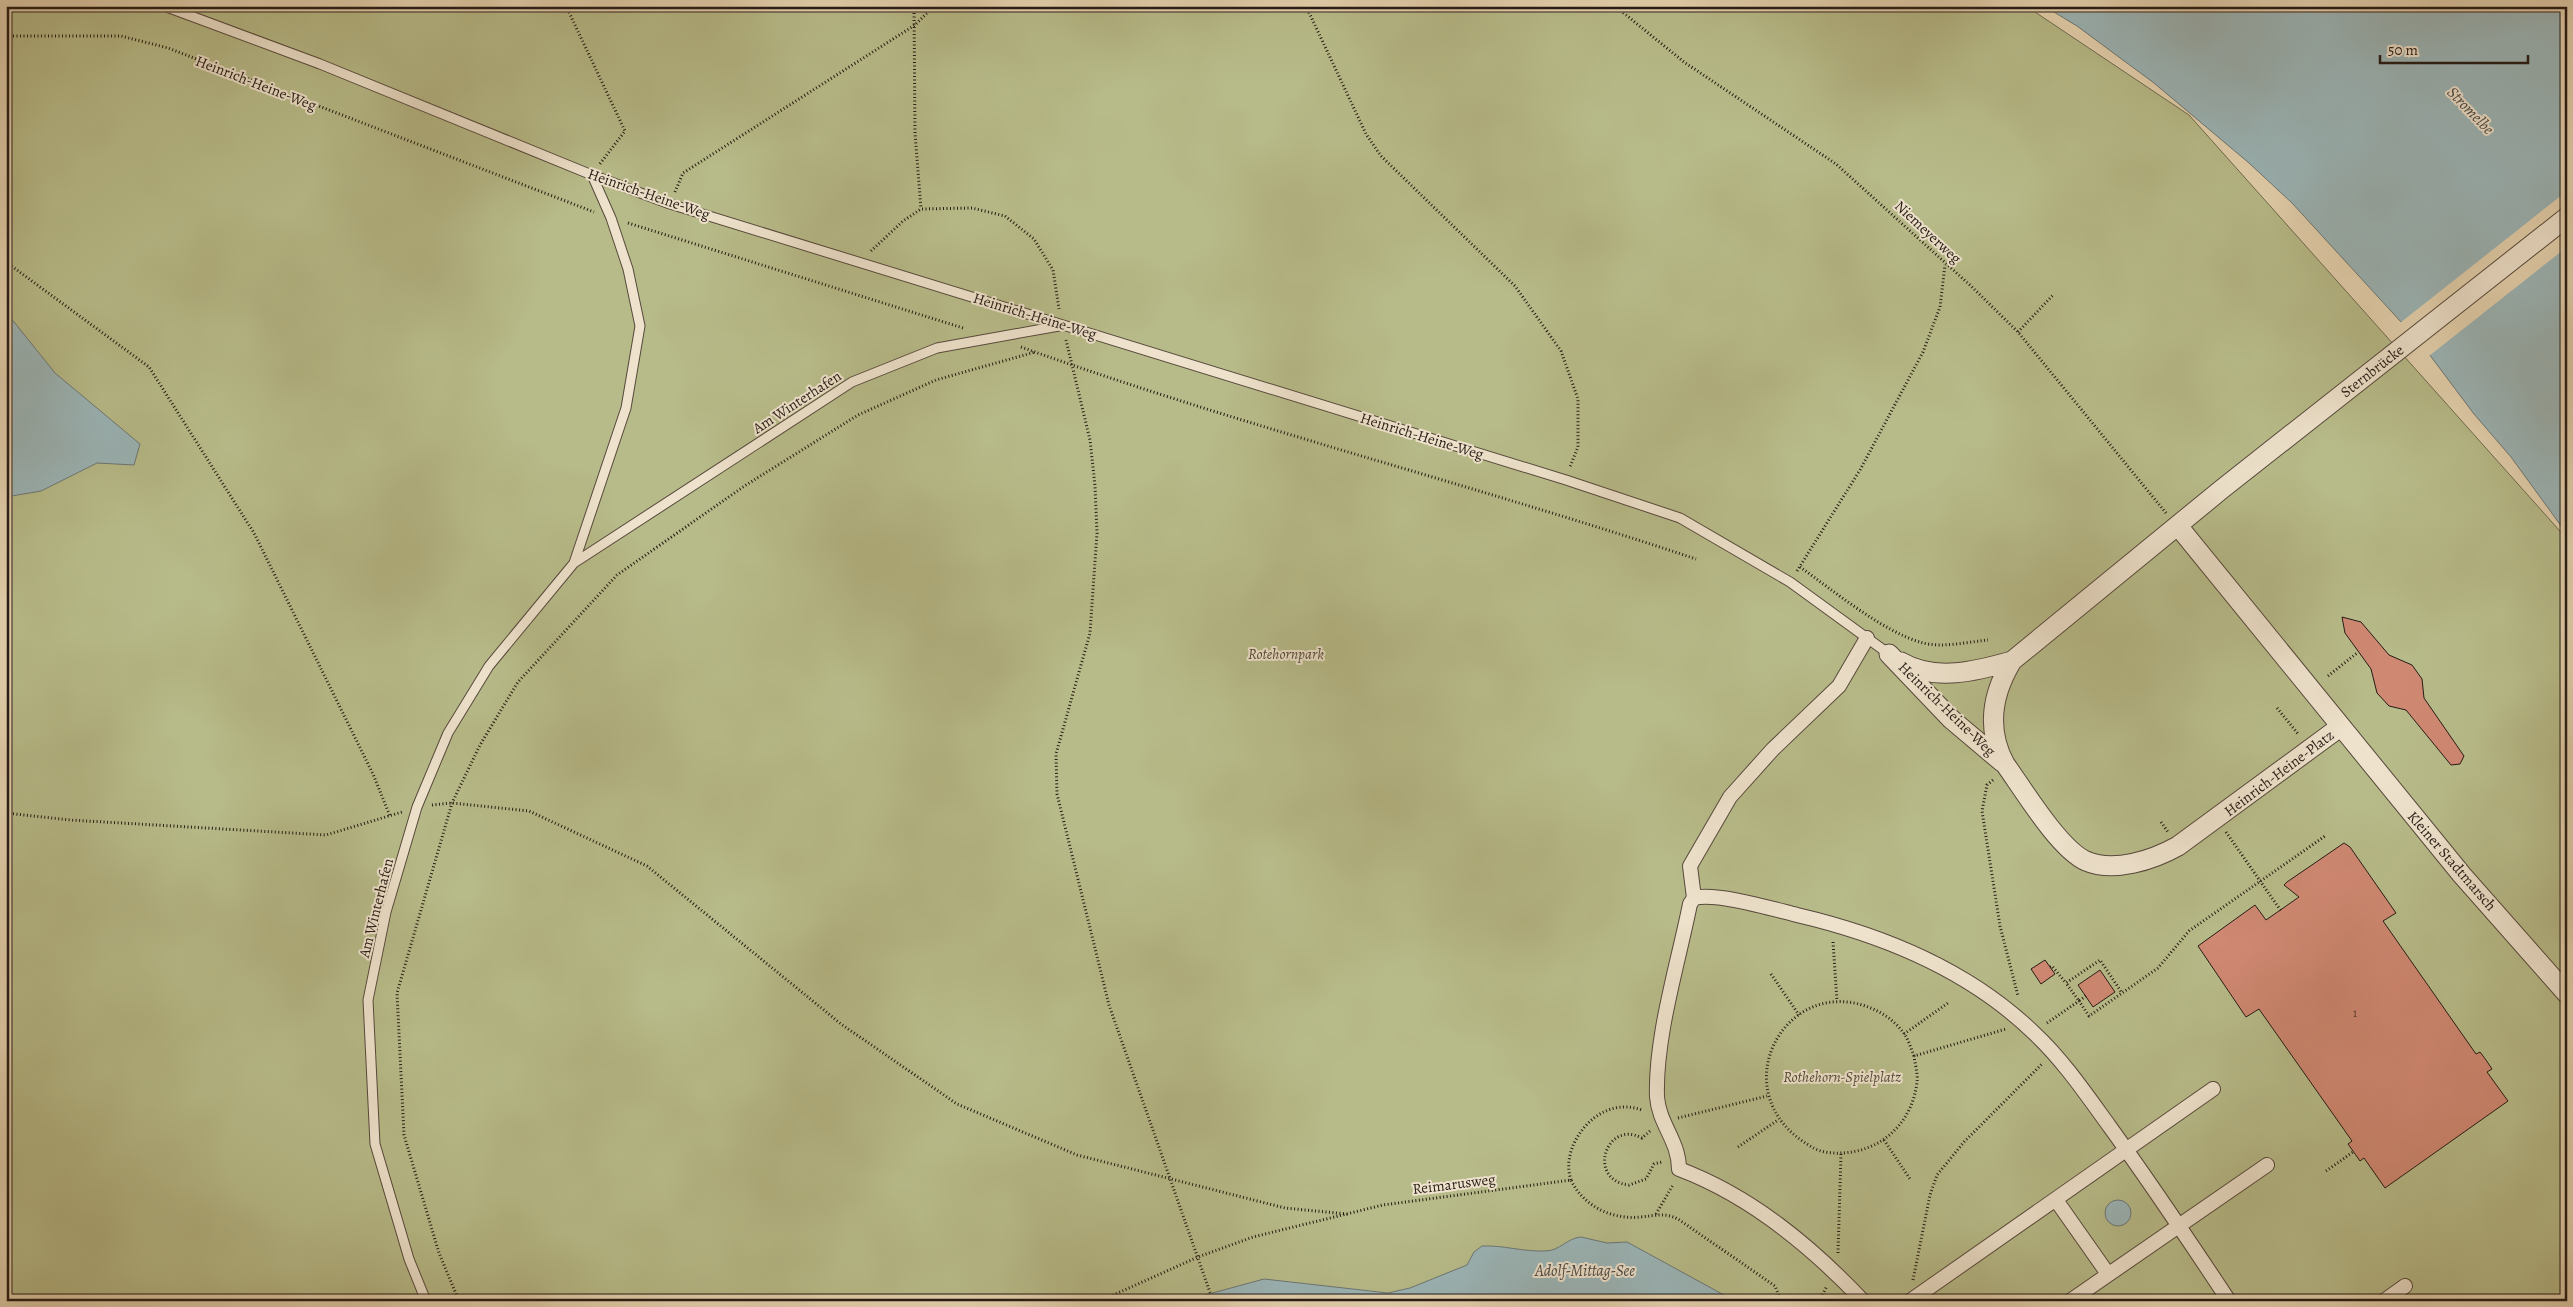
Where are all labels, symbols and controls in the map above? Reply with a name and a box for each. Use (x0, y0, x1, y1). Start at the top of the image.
scale bar (2380, 32, 2528, 64)
text: 50 m (2388, 40, 2418, 60)
street label: Heinrich-Heine-Weg (193, 51, 320, 115)
water label: Stromelbe (2442, 82, 2499, 140)
street label: Heinrich-Heine-Weg (585, 164, 713, 224)
street label: Niemeyerweg (1890, 196, 1966, 268)
street label: Heinrich-Heine-Weg (971, 288, 1100, 344)
street label: Sternbrücke (2336, 340, 2408, 402)
street label: Am Winterhafen (748, 366, 845, 439)
street label: Heinrich-Heine-Weg (1358, 408, 1487, 464)
park label: Rotehornpark (1248, 644, 1324, 664)
street label: Heinrich-Heine-Weg (1894, 657, 2000, 761)
street label: Heinrich-Heine-Platz (2220, 725, 2338, 821)
street label: Kleiner Stadtmarsch (2403, 807, 2501, 915)
street label: Am Winterhafen (354, 856, 398, 961)
house number: 1 (2353, 1005, 2357, 1021)
park label: Rothehorn-Spielplatz (1783, 1067, 1901, 1087)
street label: Reimarusweg (1411, 1169, 1497, 1199)
water label: Adolf-Mittag-See (1534, 1260, 1635, 1282)

